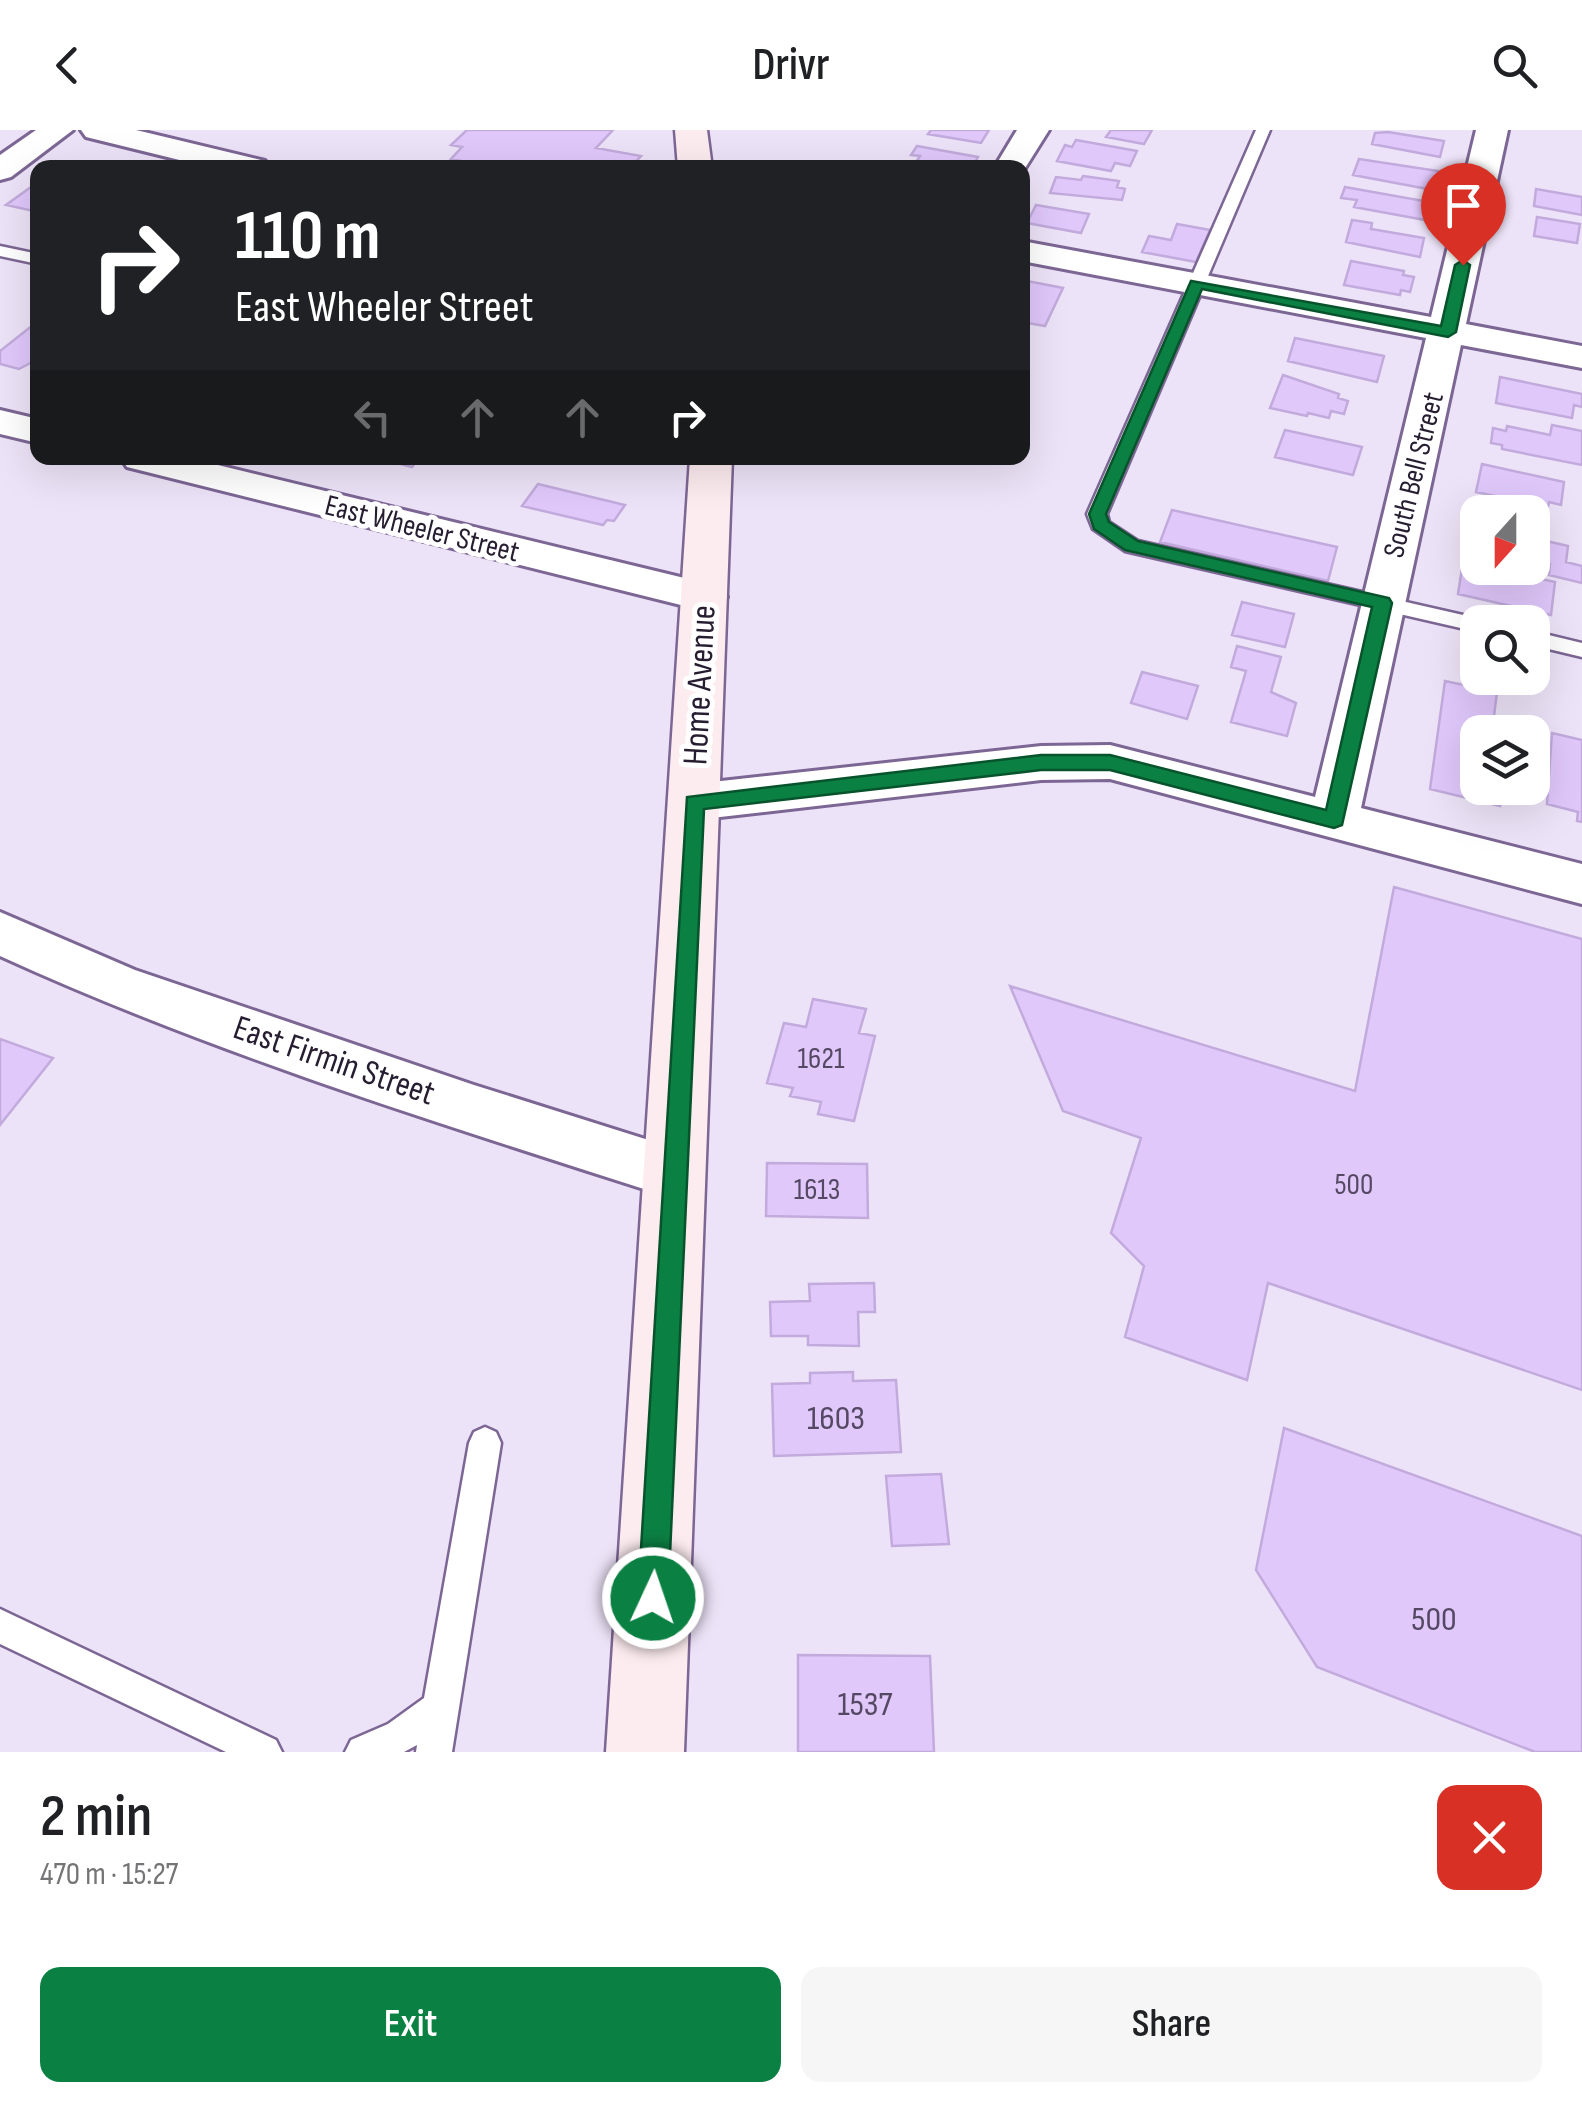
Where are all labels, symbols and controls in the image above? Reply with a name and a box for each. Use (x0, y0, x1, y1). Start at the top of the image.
icon: back (40, 38, 95, 93)
text: Drivr (753, 38, 829, 93)
icon: search (1487, 38, 1542, 93)
pin (1421, 163, 1506, 266)
icon: arrive (1436, 178, 1491, 233)
text: 110 m (235, 195, 381, 279)
icon: right (70, 200, 200, 330)
text: East Wheeler Street (235, 280, 533, 335)
street label: South Bell Street (1376, 389, 1452, 561)
icon: left (345, 390, 400, 445)
icon: ahead (450, 390, 505, 445)
icon: ahead (555, 390, 610, 445)
icon: right (660, 390, 715, 445)
street label: East Wheeler Street (321, 487, 523, 571)
north arrow (1460, 495, 1550, 585)
map controls (1460, 495, 1550, 805)
street label: Home Avenue (674, 604, 726, 766)
button: search (1460, 605, 1550, 695)
button: layers (1460, 715, 1550, 805)
street label: East Firmin Street (228, 1007, 440, 1115)
house number: 1621 (798, 1041, 845, 1077)
house number: 500 (1335, 1167, 1373, 1203)
house number: 1613 (794, 1172, 840, 1208)
house number: 1603 (807, 1397, 865, 1440)
position arrow (601, 1546, 705, 1650)
house number: 500 (1411, 1598, 1457, 1641)
house number: 1537 (838, 1683, 892, 1726)
text: 2 min (40, 1781, 152, 1853)
button: close (1437, 1785, 1542, 1890)
text: 470 m · 15:27 (40, 1855, 178, 1894)
button: Exit (40, 1967, 781, 2082)
button: Share (801, 1967, 1542, 2082)

